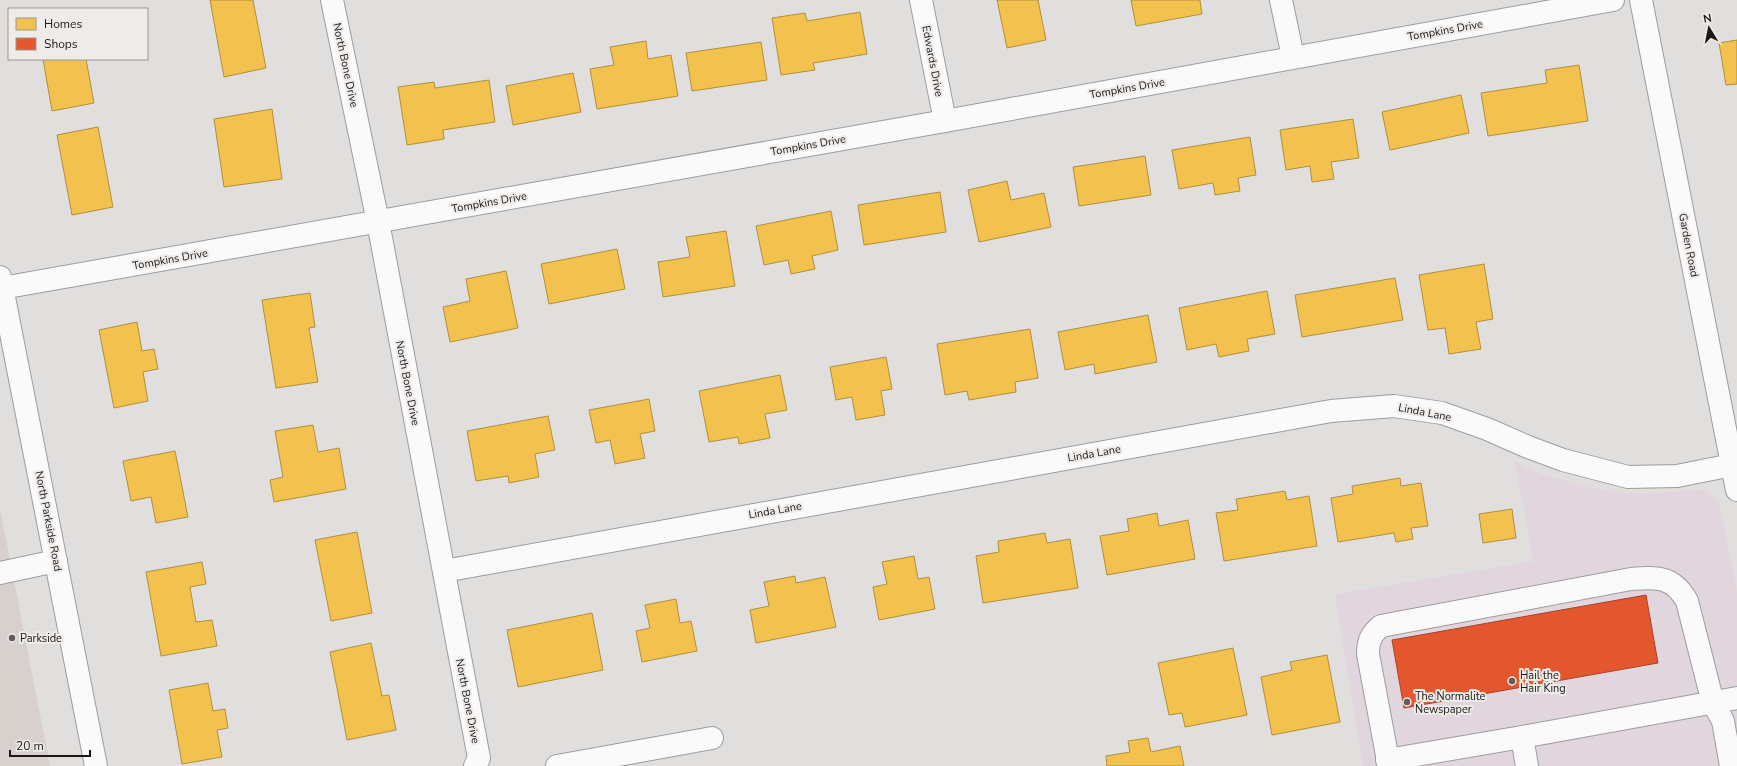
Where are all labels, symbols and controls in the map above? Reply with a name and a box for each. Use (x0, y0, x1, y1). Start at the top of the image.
legend (8, 8, 148, 60)
north arrow (1689, 8, 1729, 48)
text: N (1702, 11, 1713, 27)
text: Homes (44, 16, 82, 32)
street label: Tompkins Drive (1406, 16, 1484, 44)
street label: North Bone Drive (329, 21, 362, 109)
street label: Edwards Drive (918, 24, 947, 98)
text: Shops (44, 36, 78, 52)
street label: Tompkins Drive (1088, 74, 1166, 102)
street label: Tompkins Drive (769, 131, 847, 159)
street label: Tompkins Drive (450, 188, 528, 216)
street label: Garden Road (1675, 212, 1702, 278)
street label: Tompkins Drive (131, 245, 209, 273)
street label: North Bone Drive (392, 339, 423, 427)
street label: Linda Lane (1397, 400, 1453, 425)
street label: Linda Lane (1066, 441, 1122, 466)
street label: North Parkside Road (31, 470, 66, 572)
street label: Linda Lane (747, 498, 803, 523)
place label: Parkside (20, 631, 62, 646)
marker: Parkside (7, 633, 17, 643)
street label: North Bone Drive (452, 657, 483, 745)
place label: Hail the Hair King (1520, 668, 1566, 696)
marker: Hail the Hair King (1507, 676, 1517, 686)
place label: The Normalite Newspaper (1415, 689, 1486, 717)
marker: The Normalite Newspaper (1402, 697, 1412, 707)
scale bar (10, 732, 90, 758)
text: 20 m (16, 738, 44, 754)

